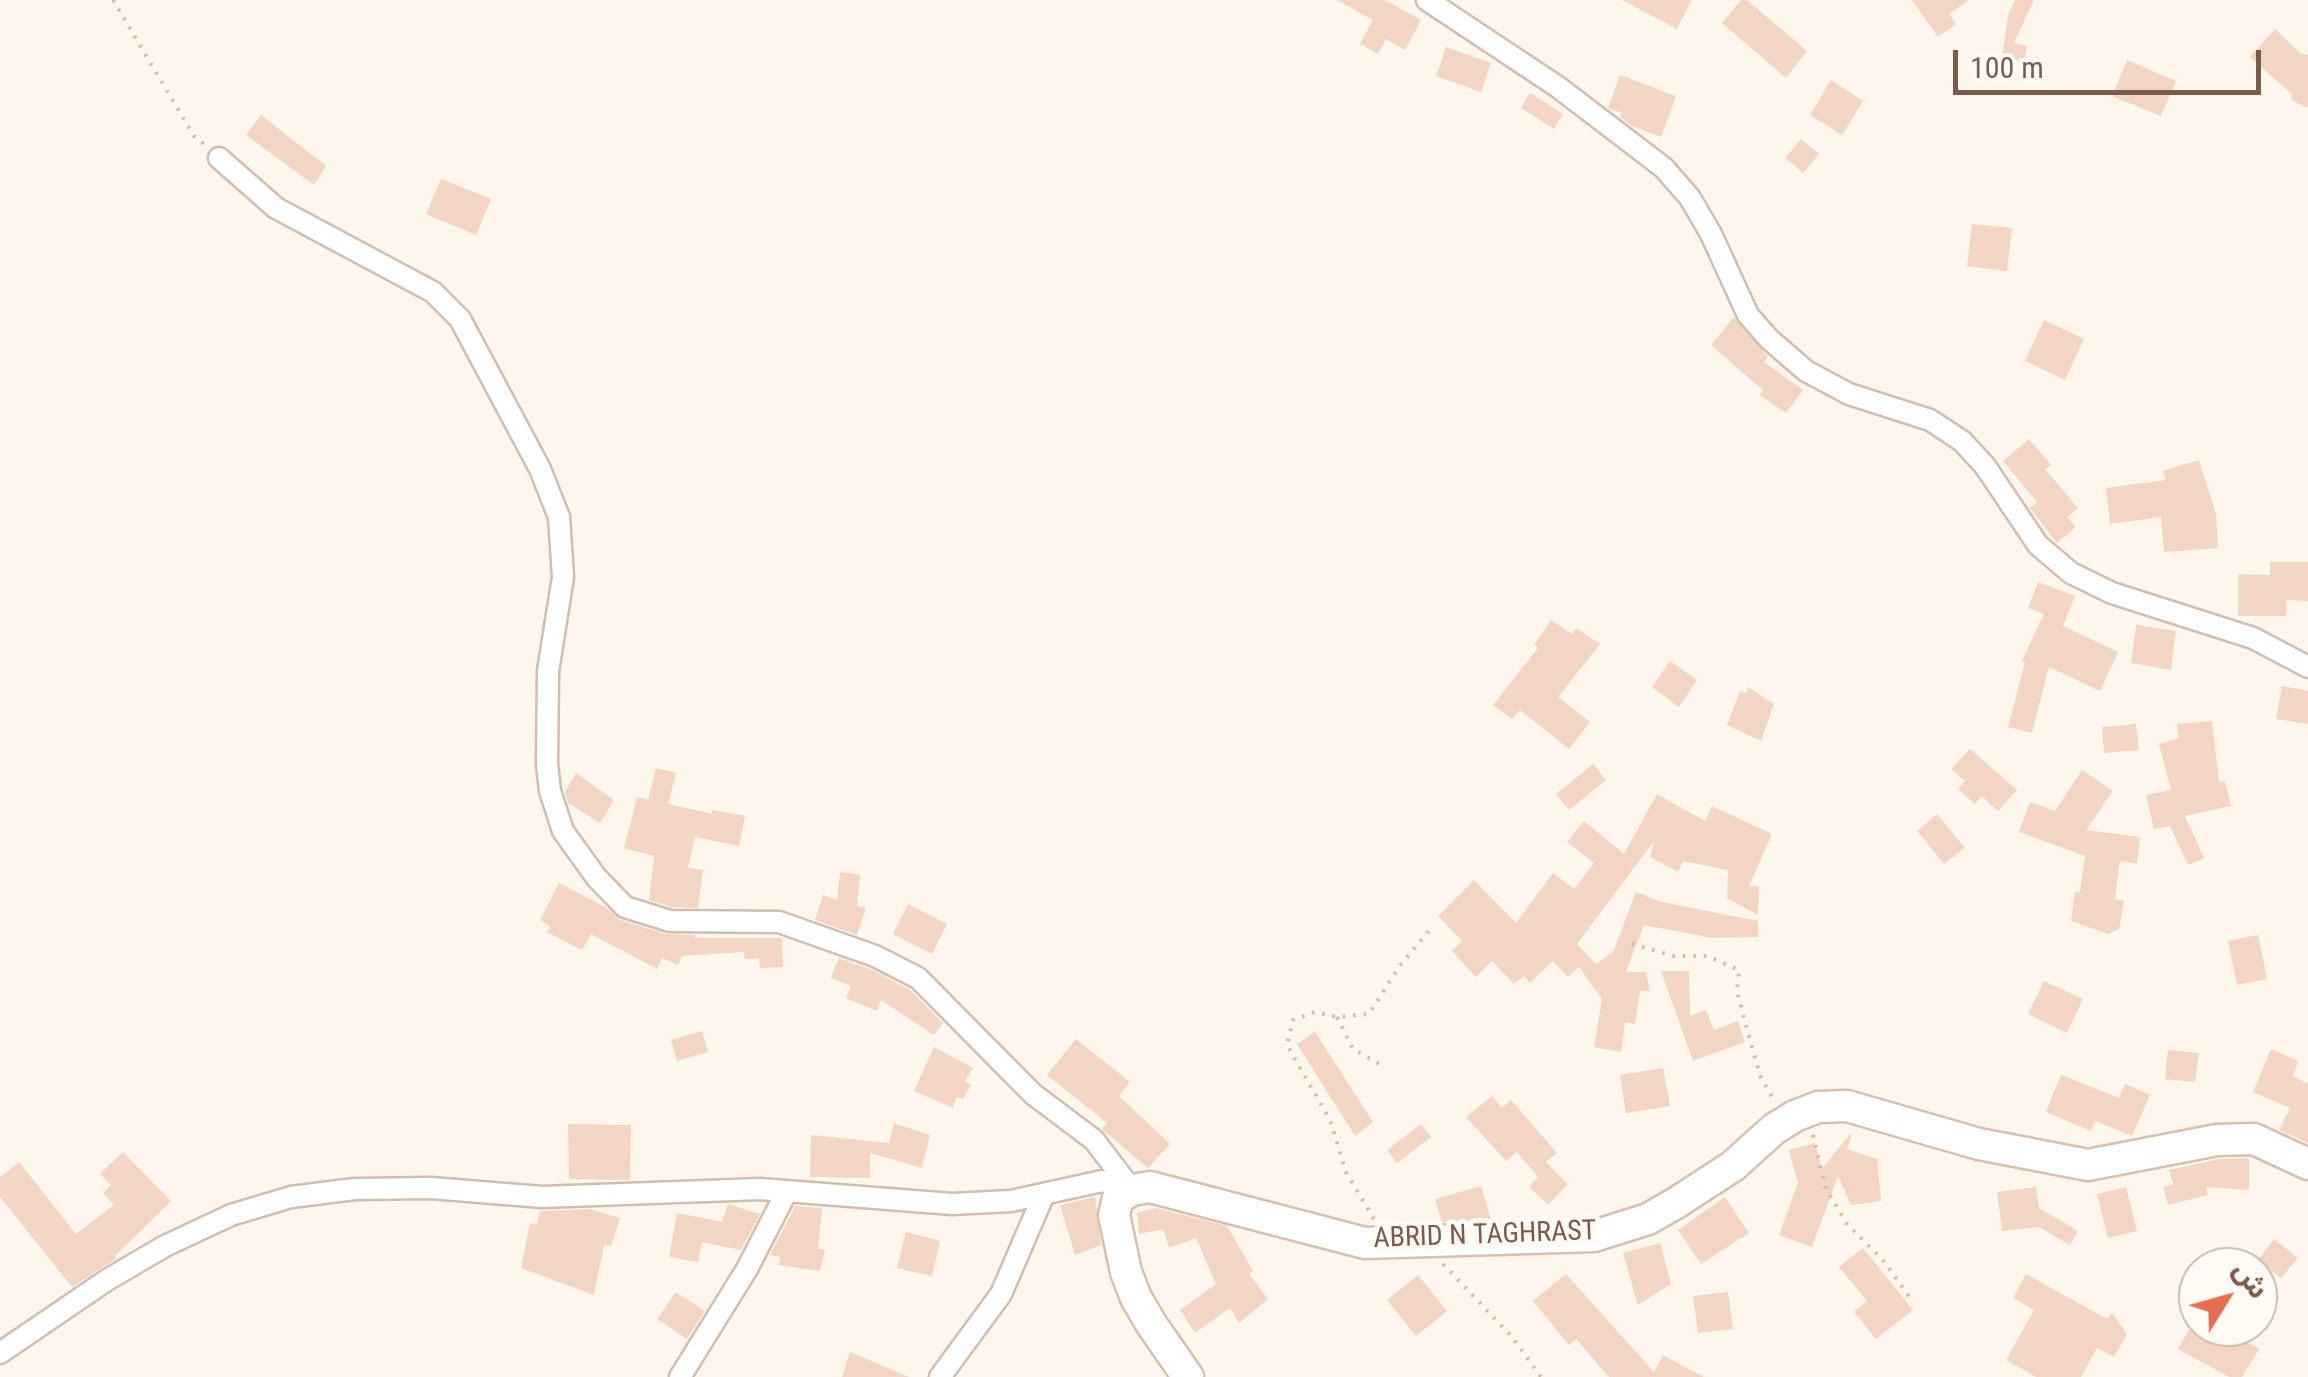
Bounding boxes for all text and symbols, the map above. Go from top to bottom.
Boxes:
scale bar [1958,30,2266,92]
text: 100 m [1970,50,2044,85]
street label: ABRID N TAGHRAST [1373,1215,1597,1257]
north arrow [2178,1247,2278,1347]
text: ش [2226,1255,2275,1305]

